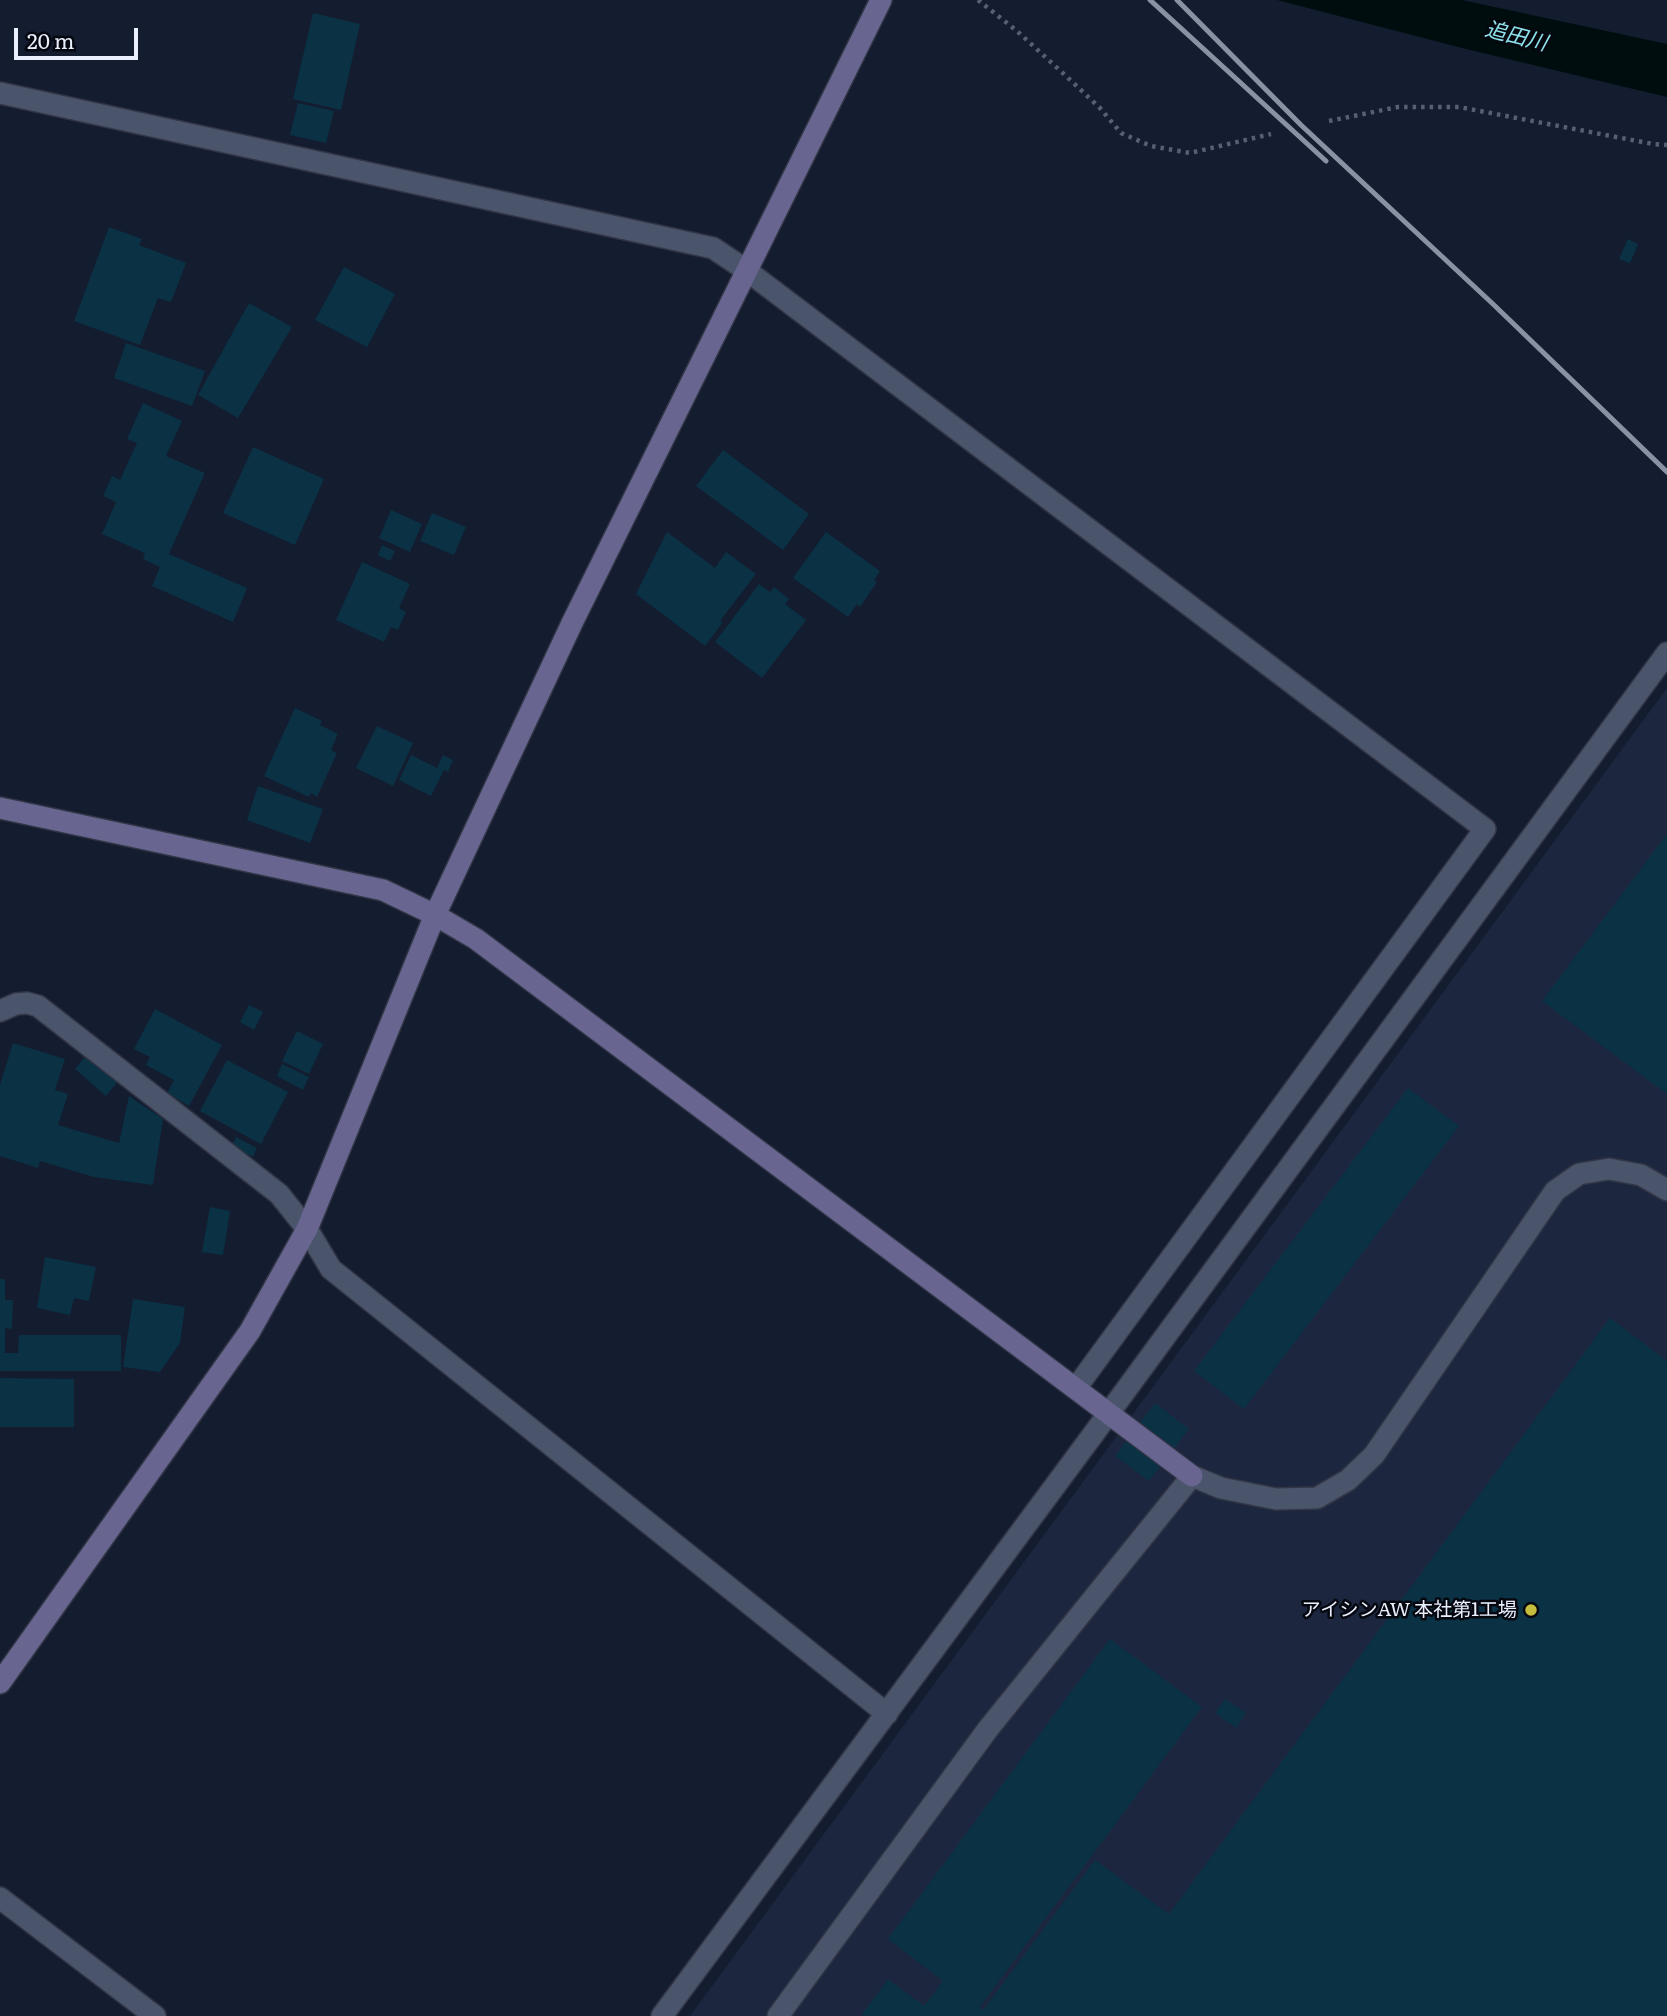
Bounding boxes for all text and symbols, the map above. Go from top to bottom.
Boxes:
scale bar [18,14,142,58]
water label: 追田川 [1482,17,1550,57]
text: 20 m [27,24,74,55]
place label: アイシンAW 本社第1工場 [1301,1599,1517,1621]
marker: アイシンAW 本社第1工場 [1523,1602,1539,1618]

